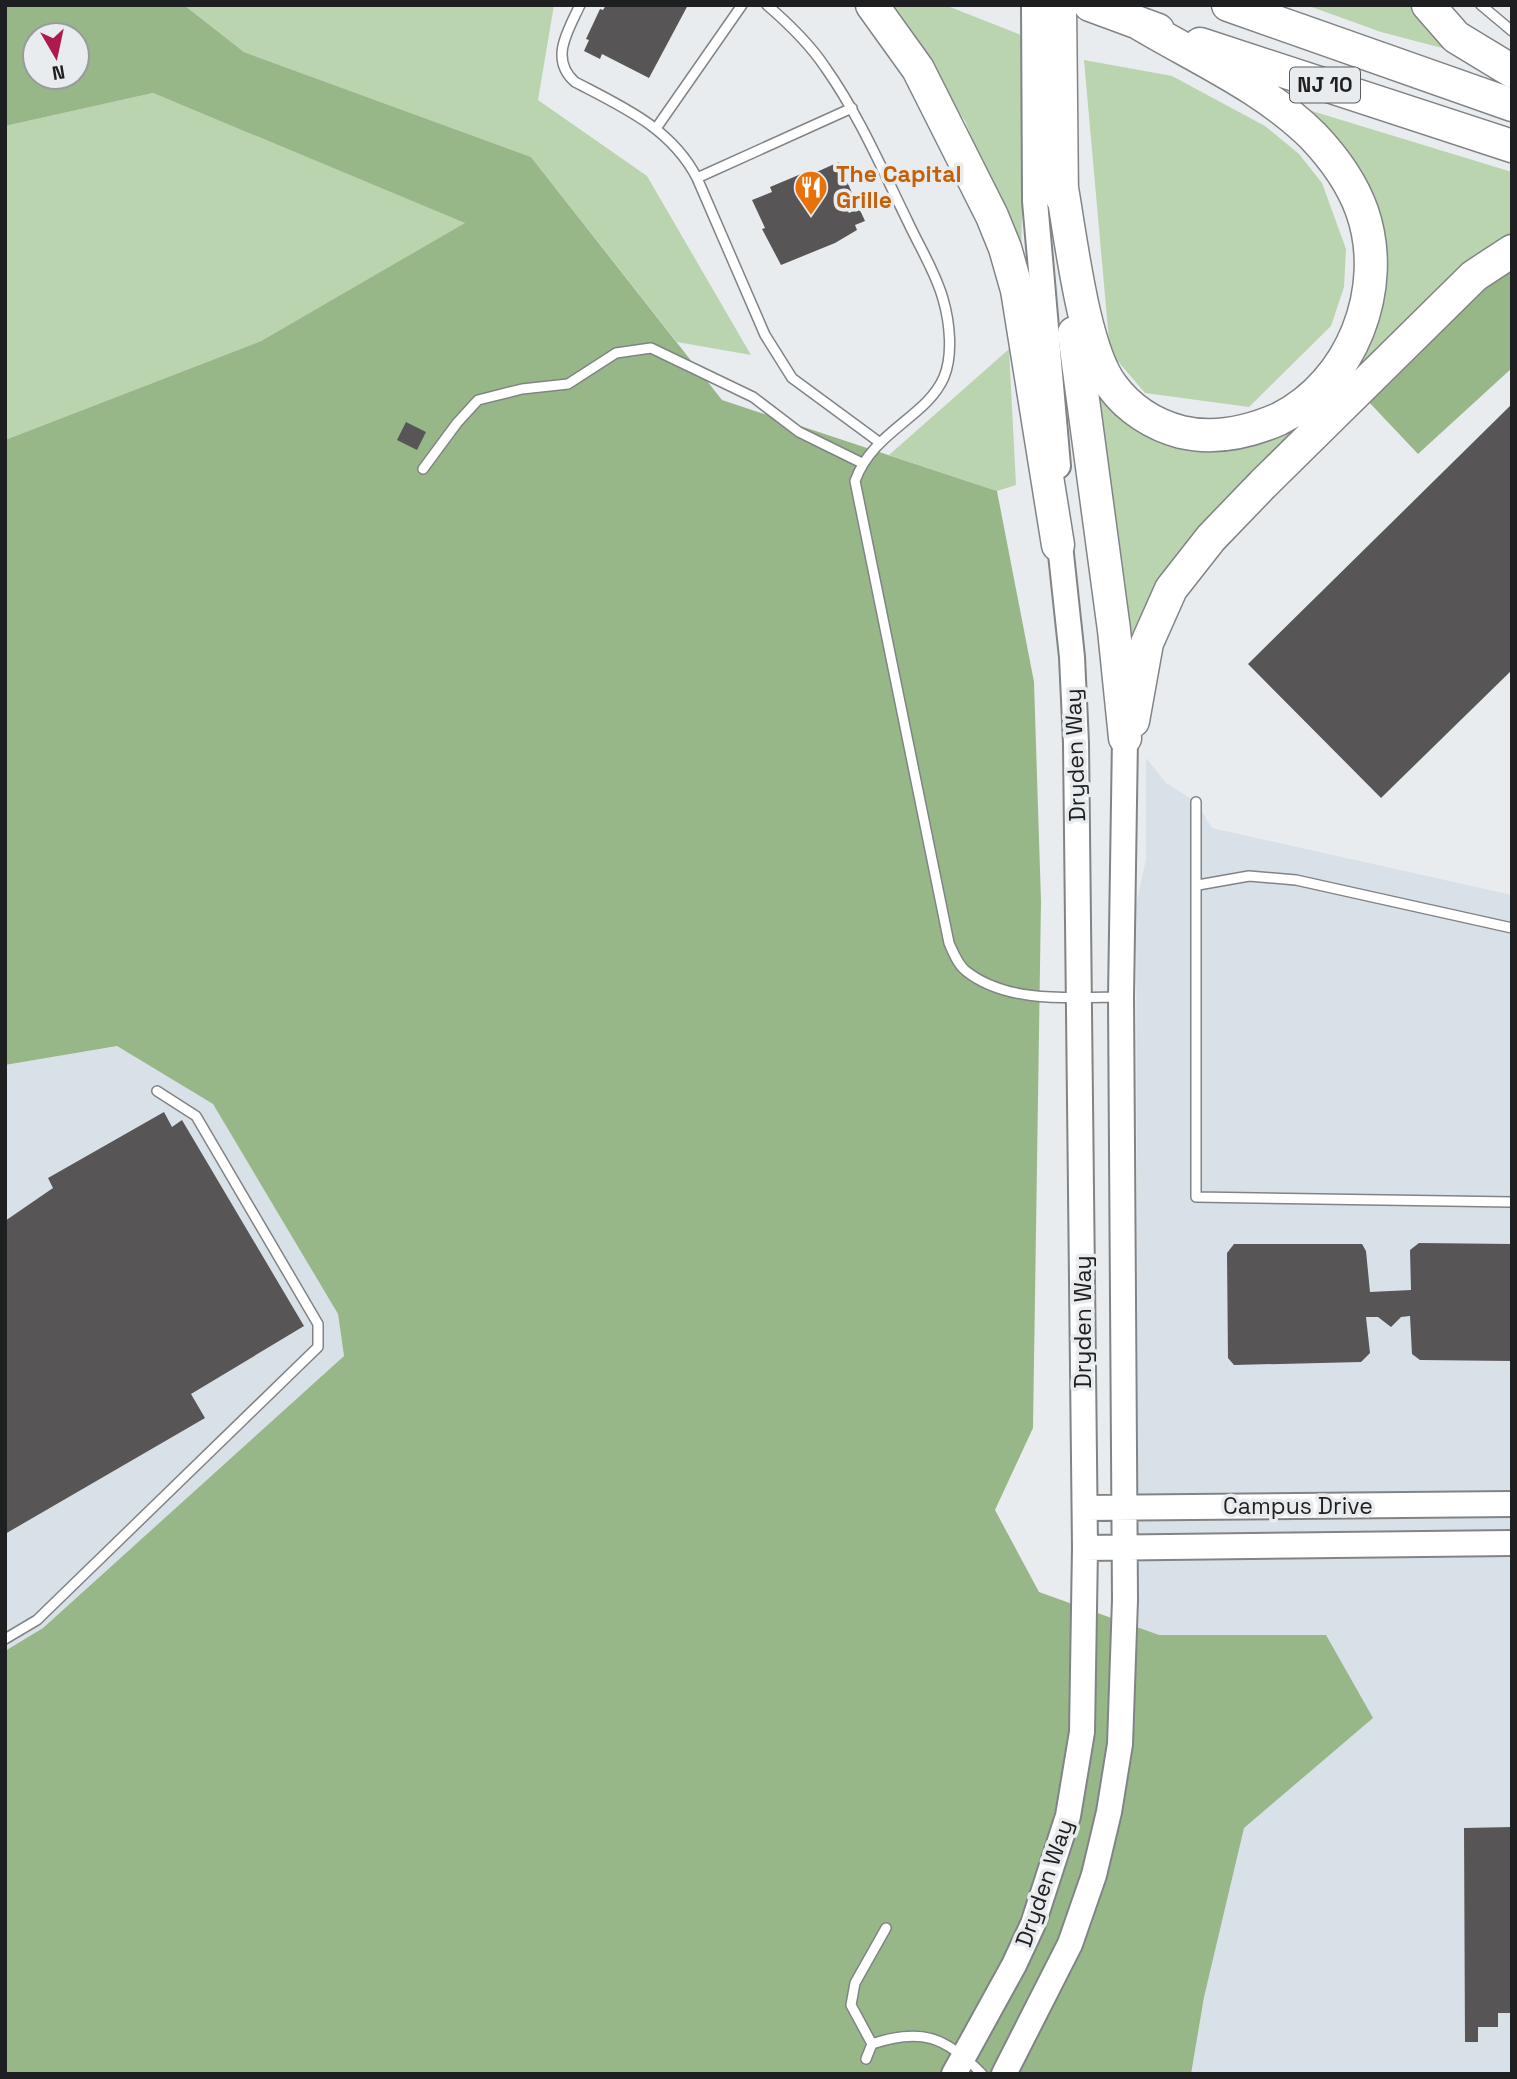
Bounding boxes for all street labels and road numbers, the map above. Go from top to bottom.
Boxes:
road number: NJ 10 [1290,68,1360,102]
street label: Dryden Way [1058,688,1092,822]
street label: Dryden Way [1068,1255,1098,1389]
street label: Campus Drive [1223,1491,1373,1521]
street label: Dryden Way [1008,1815,1080,1951]

